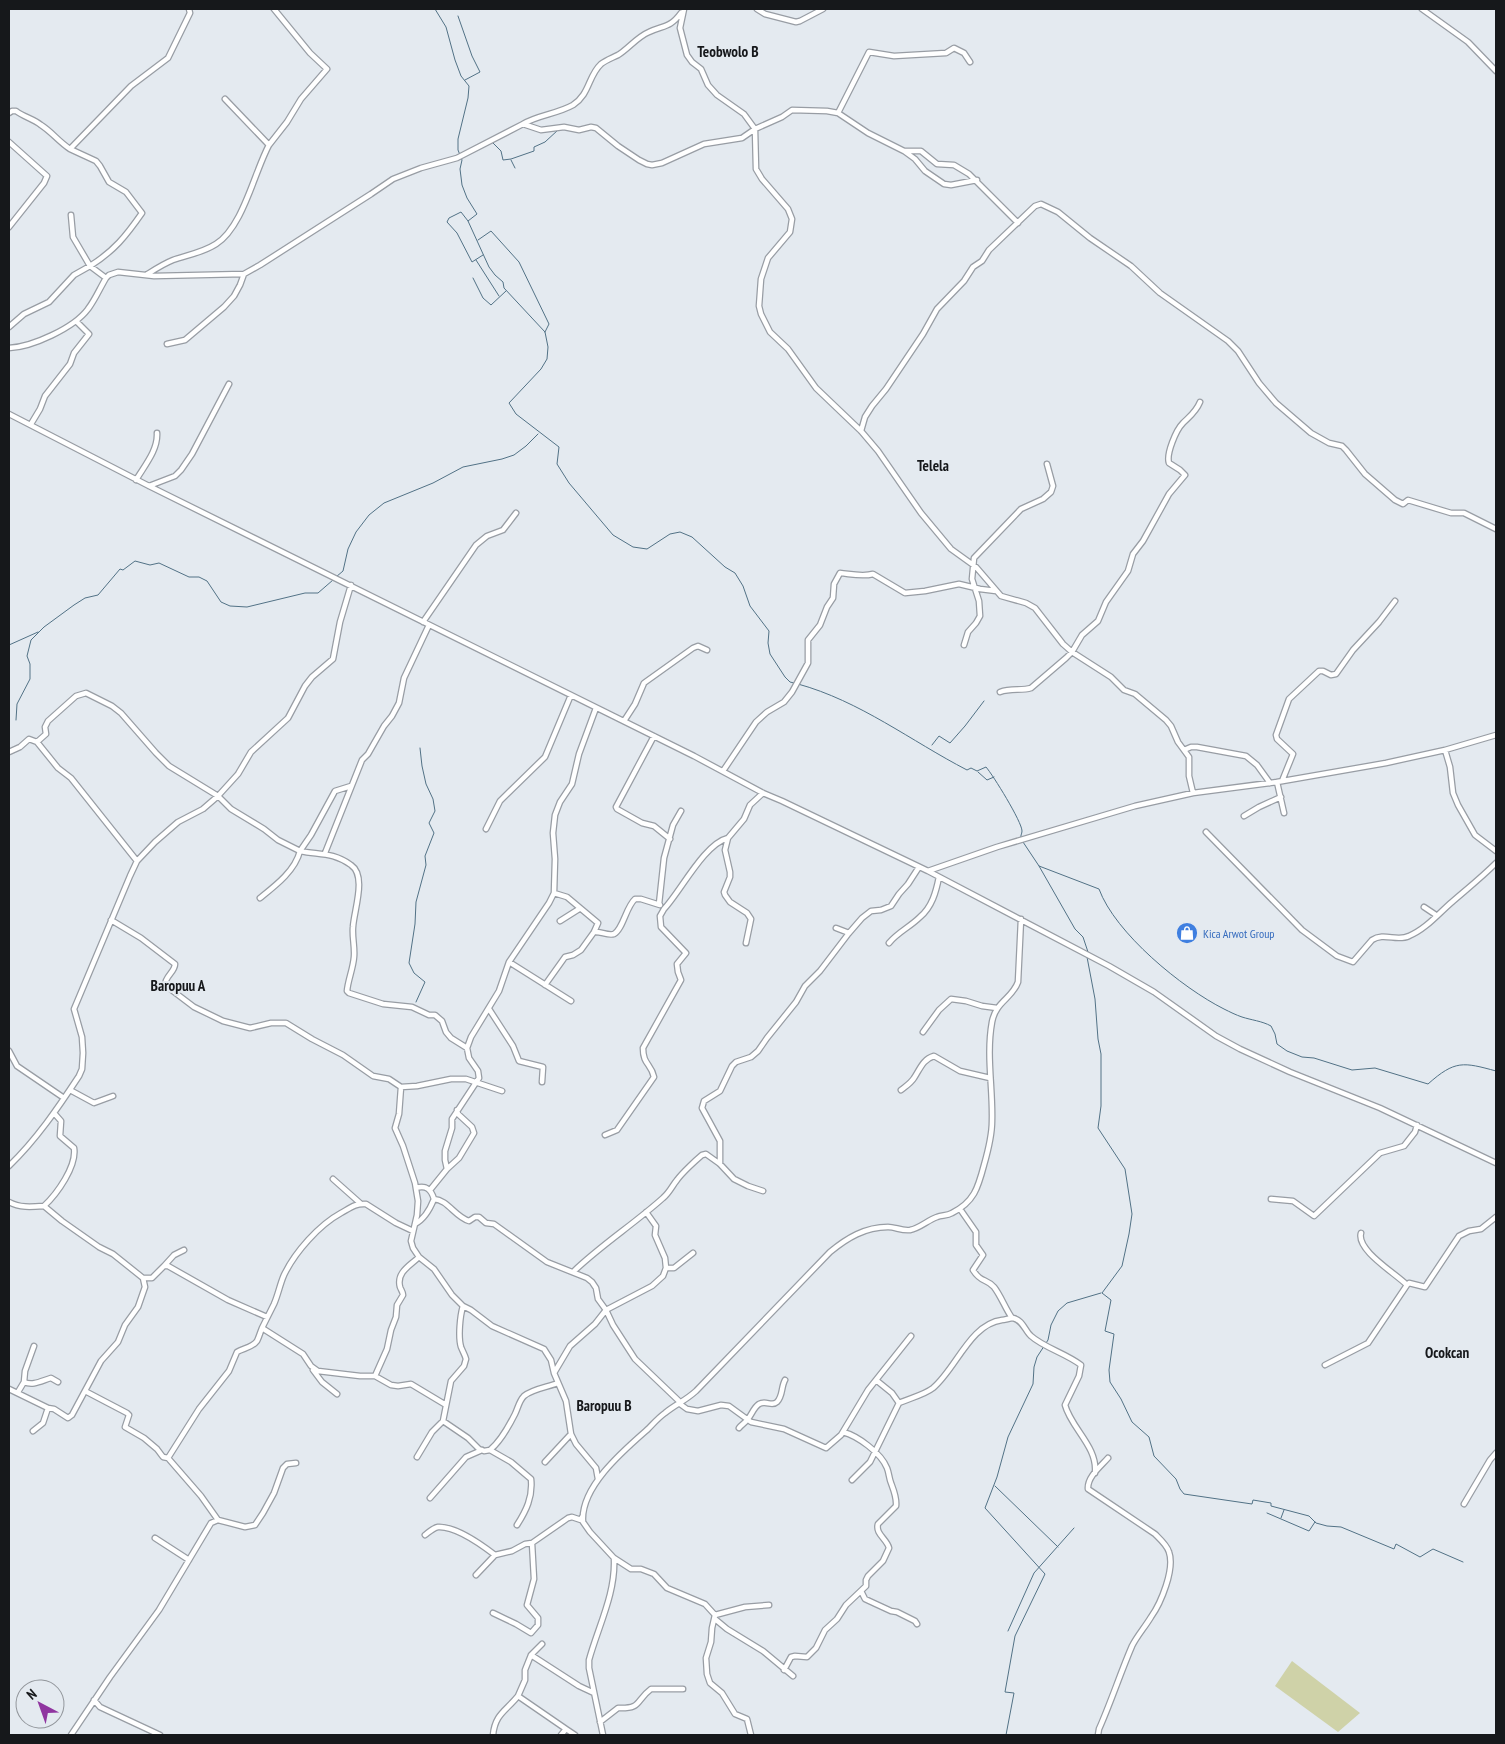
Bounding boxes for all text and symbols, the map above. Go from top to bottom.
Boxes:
district label: Teobwolo B [697,42,759,61]
district label: Telela [917,456,949,475]
shop icon: Kica Arwot Group [1175,921,1199,945]
place label: Kica Arwot Group [1203,926,1275,941]
district label: Baropuu A [151,976,206,995]
district label: Ocokcan [1425,1343,1469,1362]
district label: Baropuu B [576,1396,632,1415]
north arrow [15,1679,65,1729]
text: N [23,1685,40,1703]

